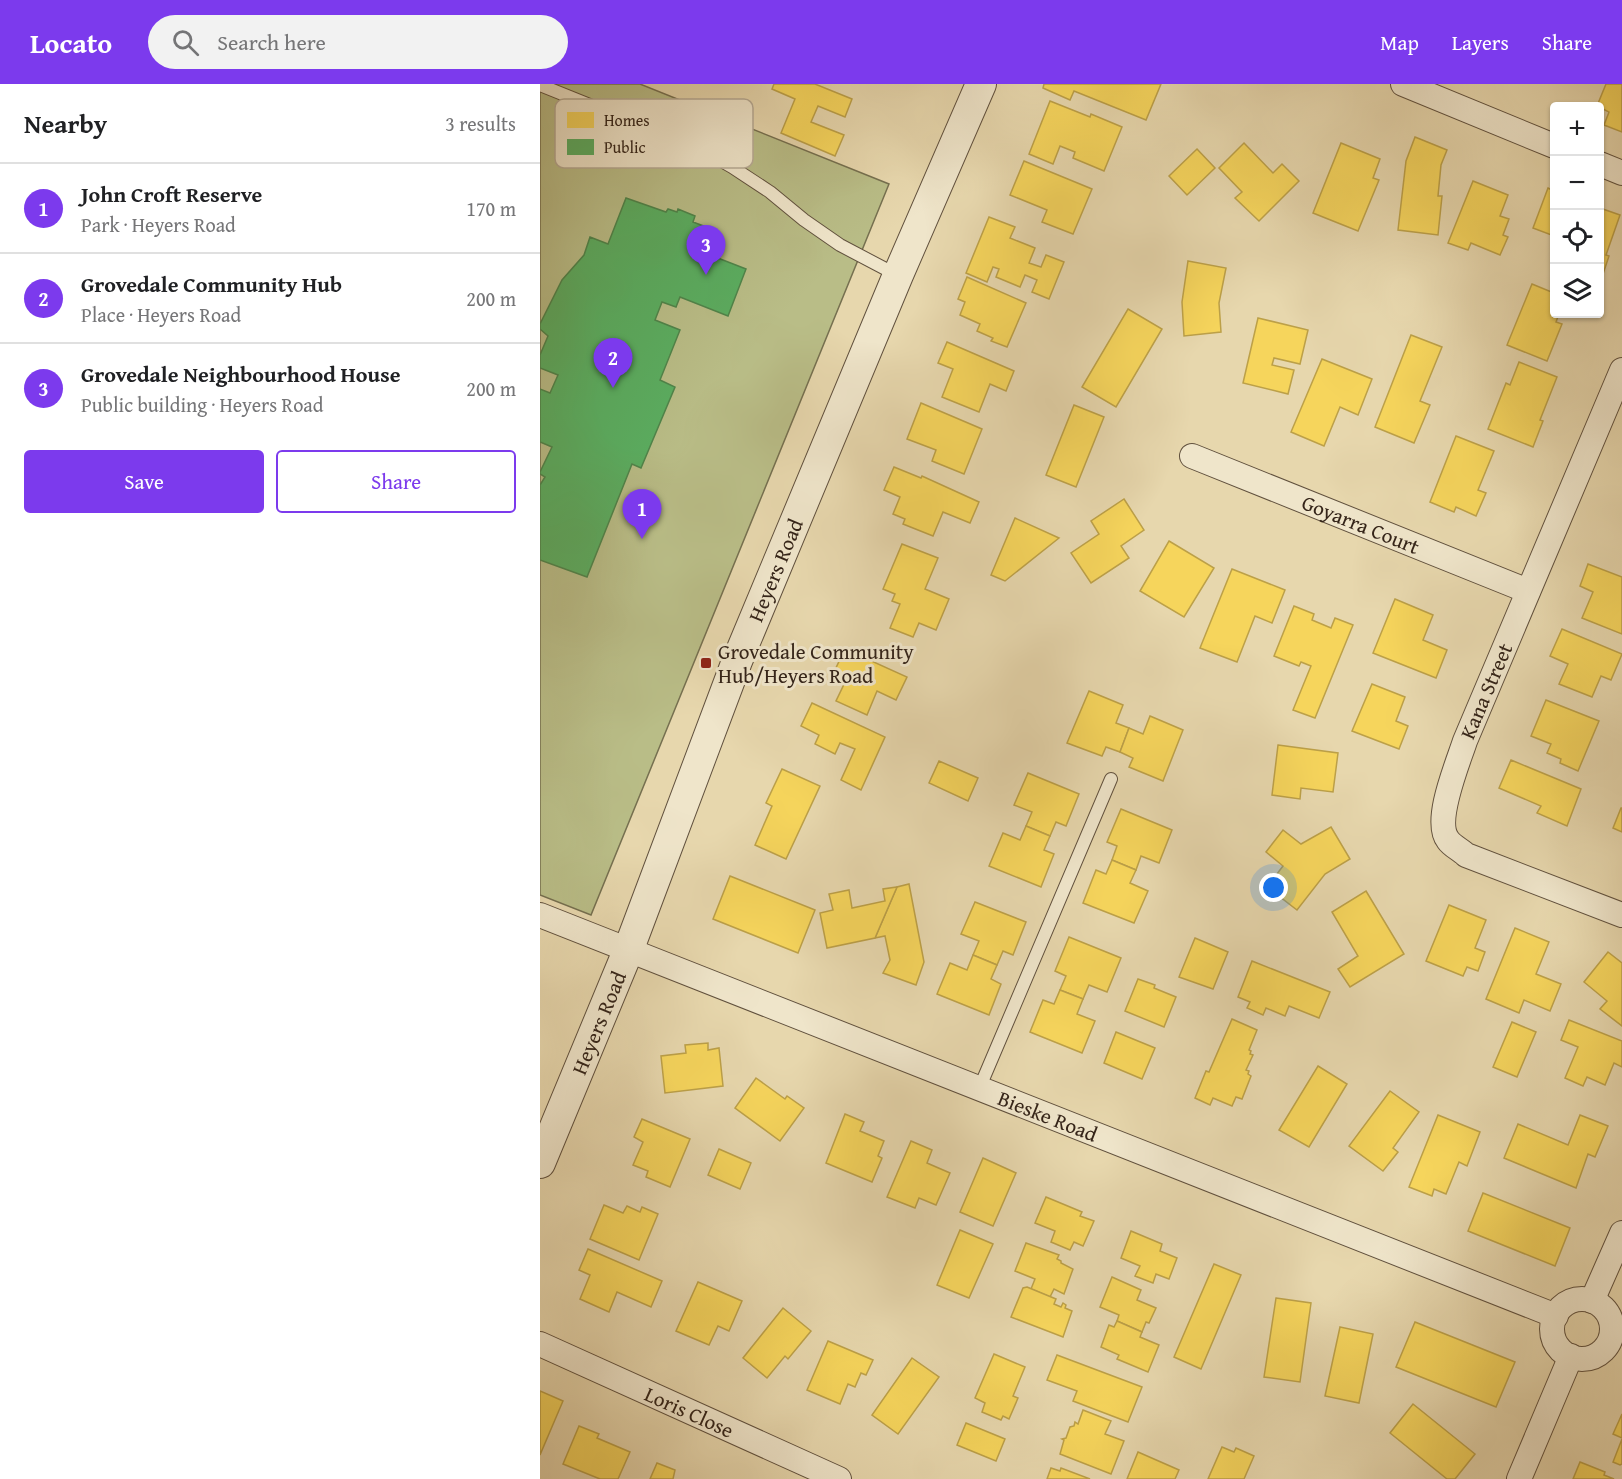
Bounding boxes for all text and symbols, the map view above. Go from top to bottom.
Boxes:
search box [148,15,568,69]
text: Locato [30,22,112,63]
icon: search [169,26,202,59]
text: Search here [217,26,326,58]
text: Map [1380,27,1419,58]
text: Layers [1452,27,1509,58]
text: Share [1542,27,1592,58]
legend [555,99,753,168]
map controls [1550,102,1604,318]
button: + [1550,102,1604,156]
text: Nearby [24,104,107,143]
text: Homes [604,108,650,132]
text: 3 results [445,109,516,138]
text: Public [604,135,646,159]
button: − [1550,156,1604,210]
text: John Croft Reserve [81,178,262,210]
text: 1 [38,194,49,223]
text: 170 m [466,194,516,223]
text: Park · Heyers Road [81,210,236,239]
button: locate [1550,210,1604,264]
pin: 3 [686,226,726,275]
button: layers [1550,264,1604,318]
text: Grovedale Community Hub [81,268,342,300]
text: 2 [38,284,49,313]
text: 200 m [466,284,516,313]
text: Place · Heyers Road [81,300,241,329]
pin: 2 [594,338,632,388]
text: Grovedale Neighbourhood House [81,358,400,390]
text: 3 [38,374,49,403]
text: 200 m [466,374,516,403]
text: Public building · Heyers Road [81,390,323,419]
button: Save [24,450,264,513]
button: Share [276,450,516,513]
street label: Goyarra Court [1297,486,1425,562]
pin: 1 [622,490,662,539]
street label: Heyers Road [740,513,811,626]
place label: Grovedale Community Hub/Heyers Road [718,636,914,691]
street label: Kana Street [1452,638,1520,744]
marker: Grovedale Community Hub/Heyers Road [699,656,713,670]
your location [1259,873,1288,902]
street label: Heyers Road [563,965,634,1079]
street label: Bieske Road [993,1082,1103,1149]
street label: Loris Close [640,1378,739,1445]

